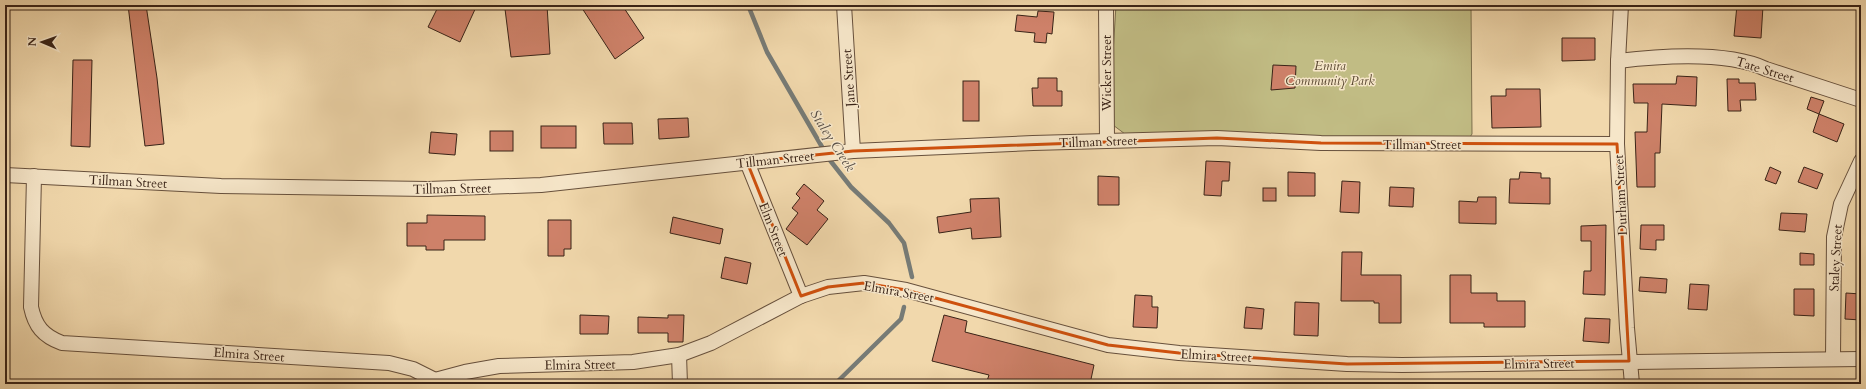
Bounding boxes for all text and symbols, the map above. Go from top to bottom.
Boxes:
north arrow [22,22,62,62]
street label: Wicker Street [1098,35,1116,112]
text: N [25,36,40,47]
street label: Jane Street [838,48,860,110]
street label: Tate Street [1733,53,1796,87]
park label: Emira Community Park [1285,57,1375,90]
water label: Staley Creek [805,106,860,175]
street label: Tillman Street [1058,132,1138,152]
street label: Tillman Street [1383,136,1461,154]
street label: Tillman Street [735,147,815,173]
street label: Durham Street [1610,154,1632,236]
street label: Tillman Street [88,171,168,193]
street label: Tillman Street [413,179,491,199]
street label: Elm Street [754,200,792,259]
street label: Staley Street [1825,224,1847,292]
street label: Elmira Street [862,277,935,307]
street label: Elmira Street [213,344,285,366]
street label: Elmira Street [1180,345,1252,367]
street label: Elmira Street [1503,354,1575,374]
street label: Elmira Street [544,355,616,375]

